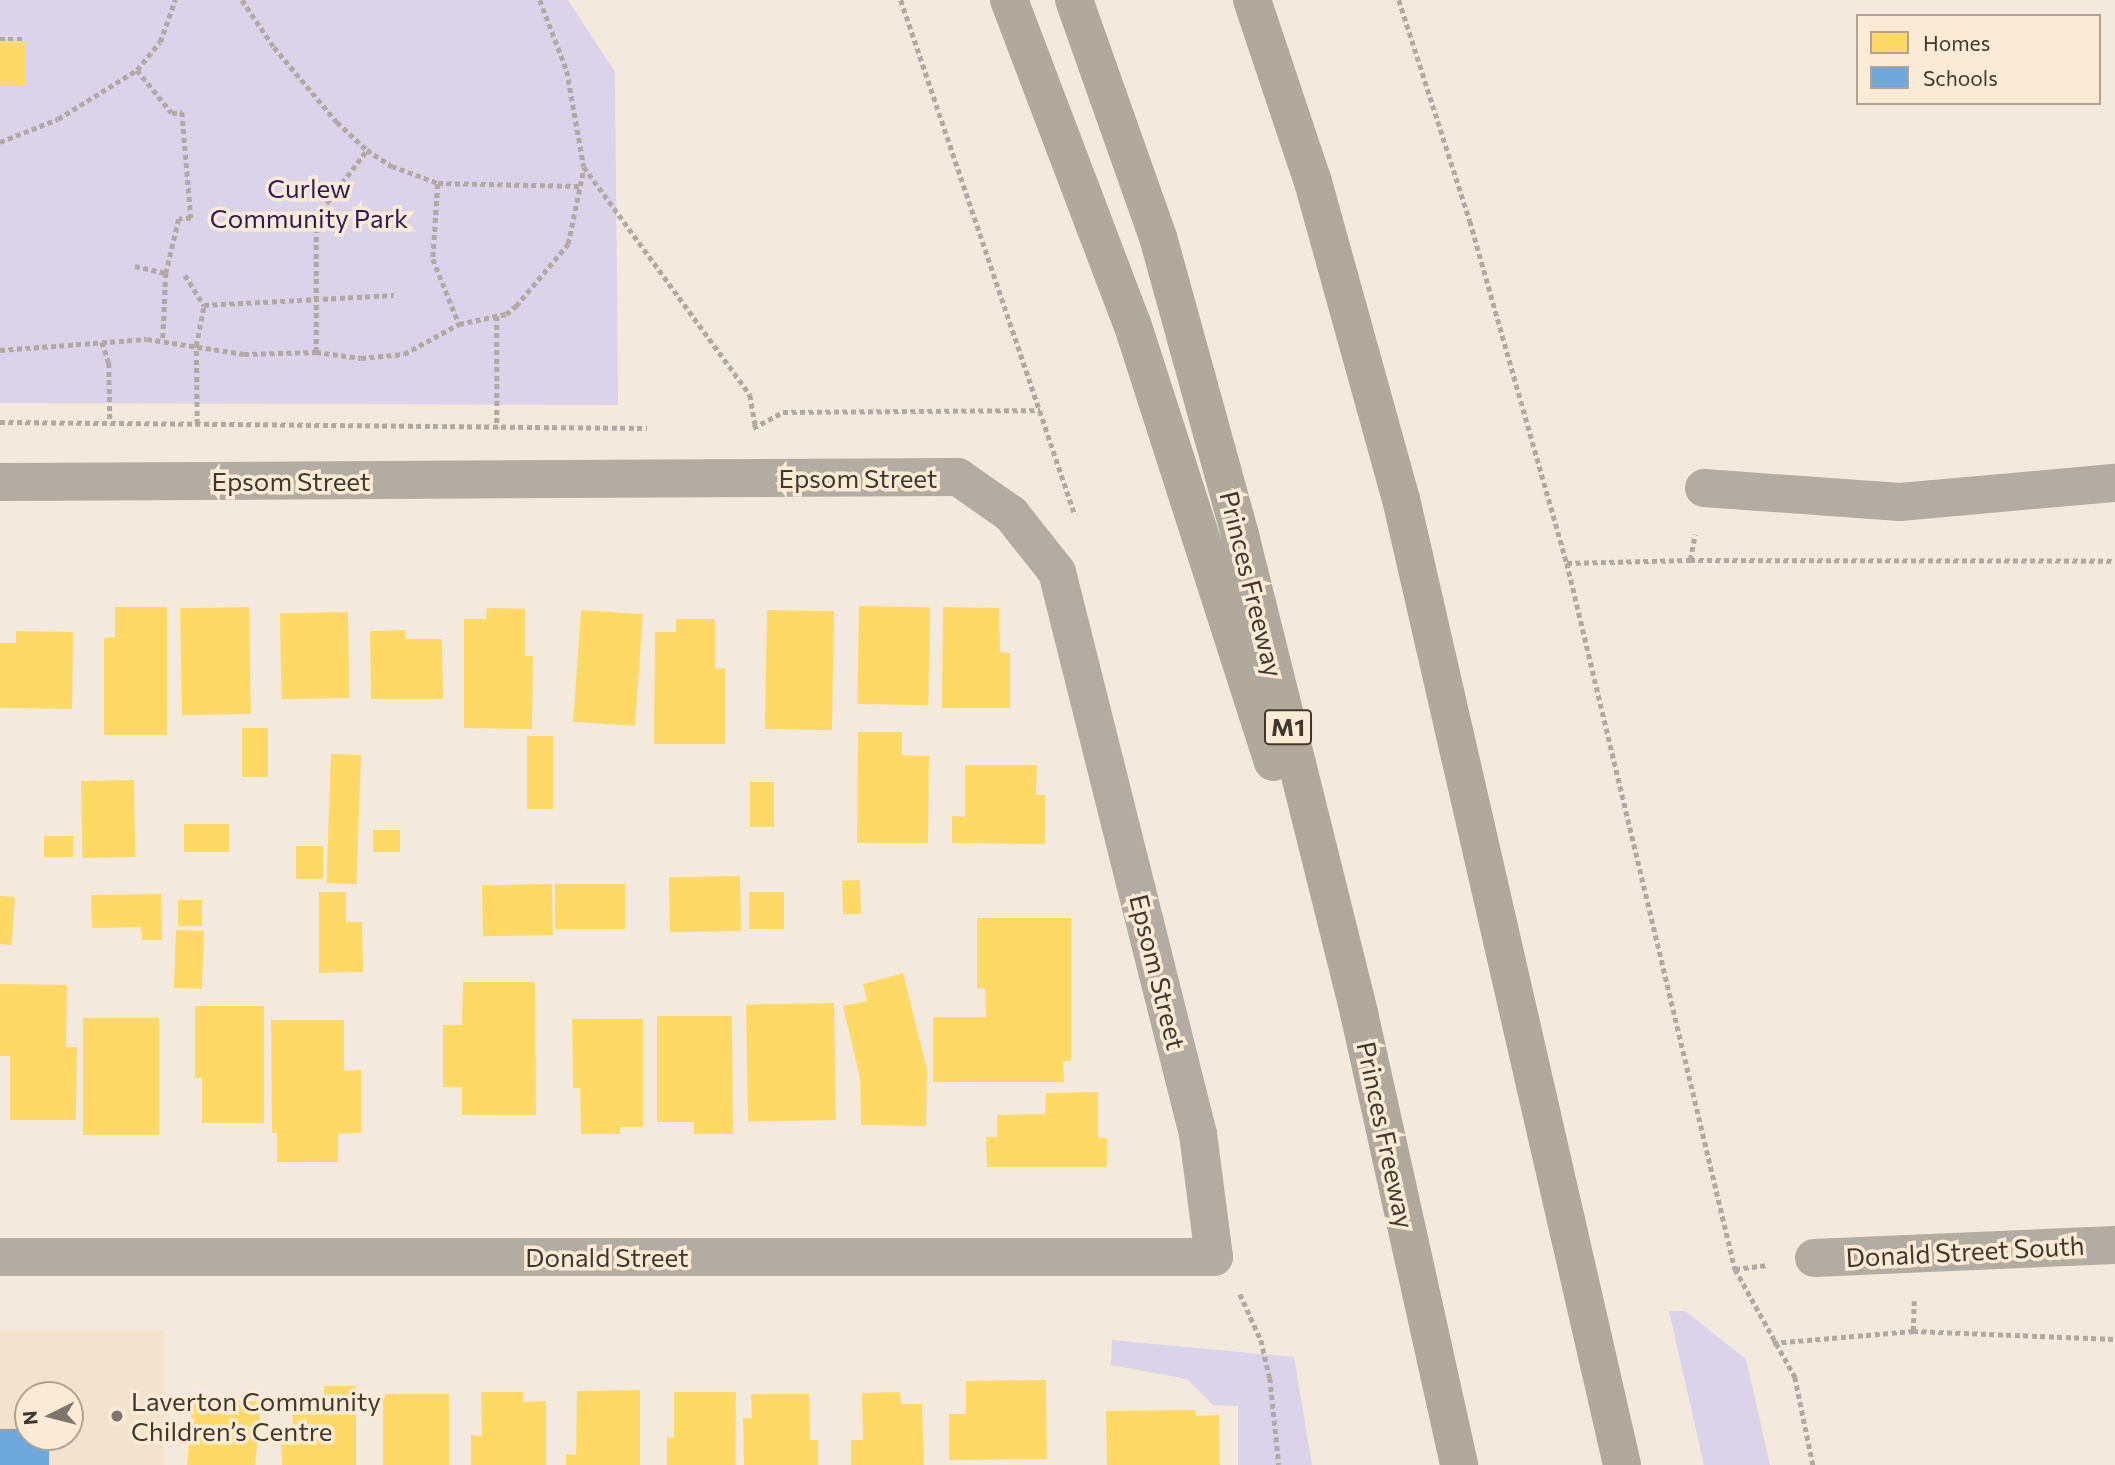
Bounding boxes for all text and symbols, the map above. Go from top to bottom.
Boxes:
legend [1856,14,2101,105]
text: Homes [1923,30,1990,55]
text: Schools [1923,65,1998,90]
park label: Curlew Community Park [210,172,408,234]
street label: Epsom Street [778,462,938,494]
street label: Epsom Street [211,465,371,497]
street label: Princes Freeway [1214,488,1290,680]
road number: M1 [1264,706,1312,748]
street label: Epsom Street [1124,891,1192,1053]
street label: Princes Freeway [1351,1039,1421,1231]
street label: Donald Street South [1845,1229,2085,1273]
street label: Donald Street [525,1241,689,1273]
north arrow [14,1381,84,1451]
place label: Laverton Community Children’s Centre [131,1385,381,1446]
marker: Laverton Community Children’s Centre [109,1408,125,1424]
text: N [17,1410,42,1426]

